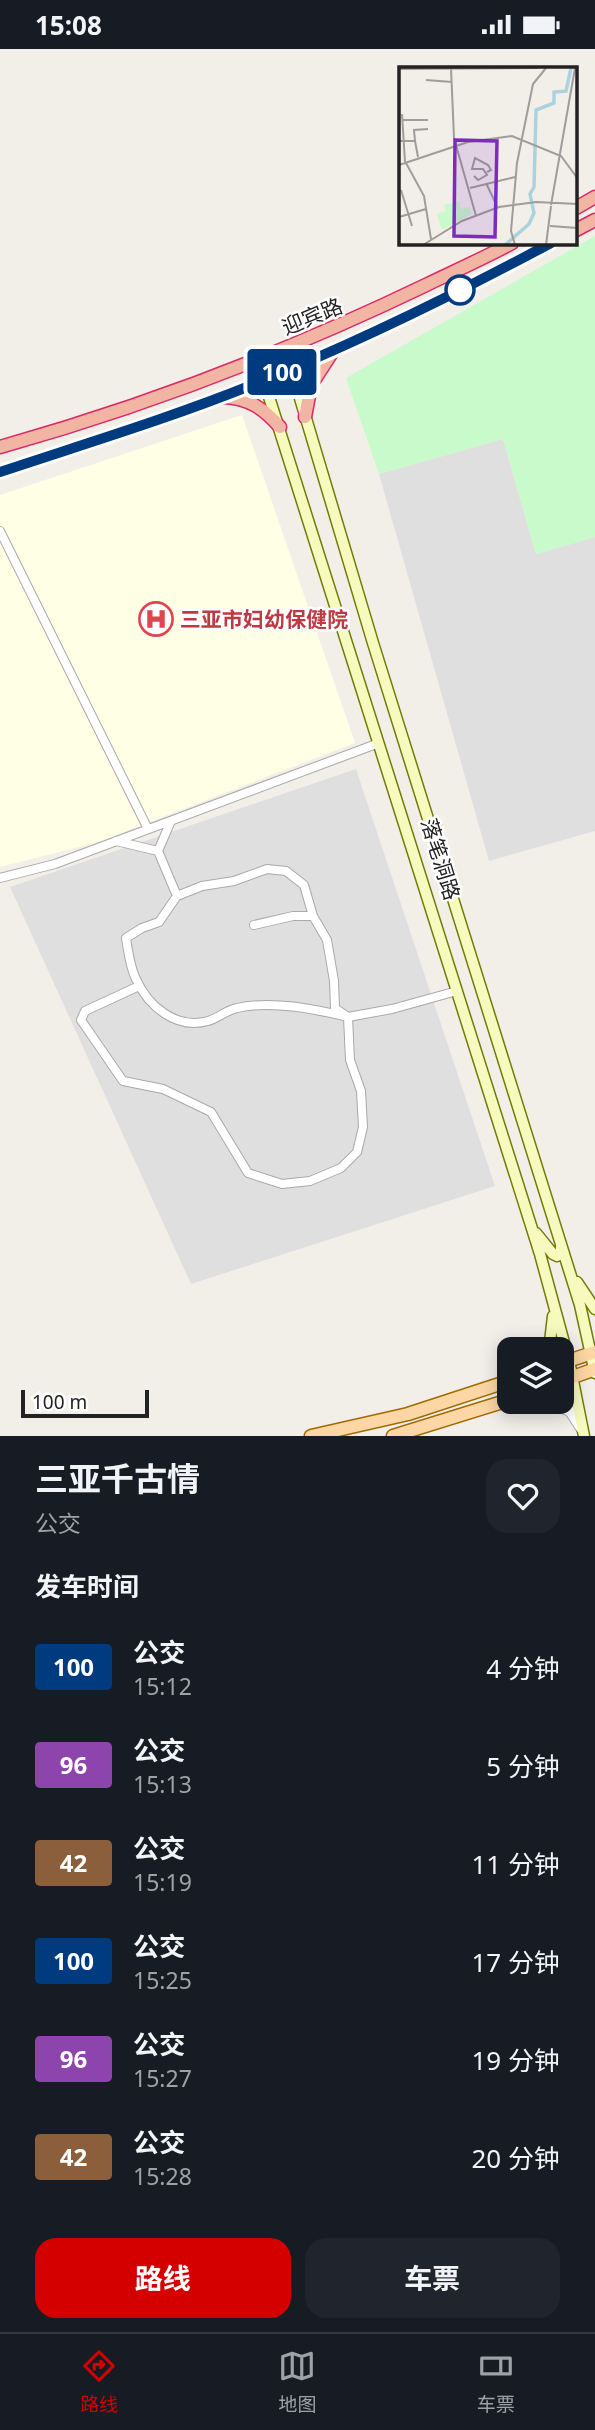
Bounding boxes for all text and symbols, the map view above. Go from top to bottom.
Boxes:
text: 15:08 [35,7,102,43]
inset map [399,67,578,245]
unlabelled marker [445,275,475,305]
street label: 迎宾路 [278,291,346,341]
line badge: 100 [242,349,322,395]
text: 100 [261,355,303,388]
hospital icon: 三亚市妇幼保健院 [137,600,175,638]
place label: 三亚市妇幼保健院 [180,605,348,633]
street label: 落笔洞路 [415,815,467,903]
map controls [497,1337,574,1414]
button: layers [497,1337,574,1414]
scale bar [21,1387,149,1419]
text: 100 m [32,1389,87,1415]
text: 三亚千古情 [35,1456,200,1501]
button: heart [486,1459,560,1533]
text: 公交 [35,1507,81,1539]
text: 发车时间 [35,1568,139,1604]
text: 公交 [133,1634,185,1670]
text: 100 [53,1650,94,1683]
text: 4 分钟 [486,1650,560,1686]
text: 15:12 [133,1670,192,1702]
text: 公交 [133,1732,185,1768]
text: 96 [60,1748,87,1781]
text: 5 分钟 [486,1748,560,1784]
text: 15:13 [133,1768,192,1800]
text: 公交 [133,1830,185,1866]
text: 42 [60,1846,87,1879]
text: 11 分钟 [471,1846,560,1882]
text: 15:19 [133,1866,192,1898]
text: 公交 [133,1928,185,1964]
text: 100 [53,1944,94,1977]
text: 17 分钟 [471,1944,560,1980]
text: 15:25 [133,1964,192,1996]
text: 公交 [133,2026,185,2062]
text: 96 [60,2042,87,2075]
text: 19 分钟 [471,2042,560,2078]
text: 15:27 [133,2062,192,2094]
text: 公交 [133,2124,185,2160]
text: 42 [60,2140,87,2173]
text: 20 分钟 [471,2140,560,2176]
text: 15:28 [133,2160,192,2192]
button: 路线 [35,2238,291,2318]
button: 车票 [305,2238,560,2318]
tab: 路线 [80,2347,118,2417]
tab: 地图 [278,2347,317,2417]
tab: 车票 [477,2347,515,2417]

